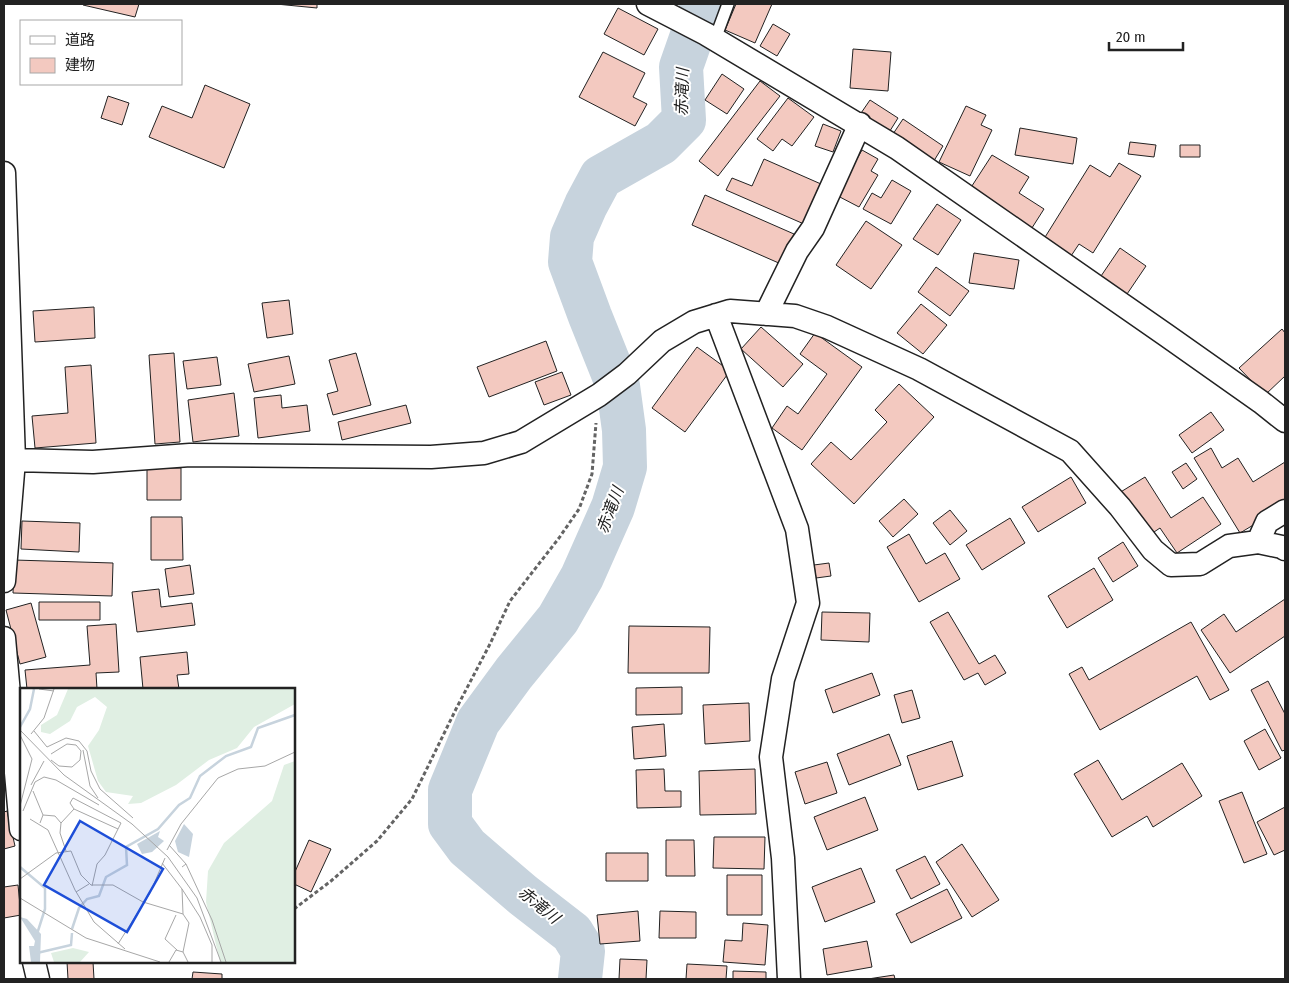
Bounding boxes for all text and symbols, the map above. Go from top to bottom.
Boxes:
legend [20,20,182,85]
scale bar [1109,20,1183,52]
text: 20 m [1116,28,1146,46]
text: 道路 [65,31,95,49]
text: 建物 [65,56,95,74]
water label: 赤滝川 [672,66,692,116]
water label: 赤滝川 [593,482,628,536]
inset map [20,688,295,963]
water label: 赤滝川 [514,883,565,929]

